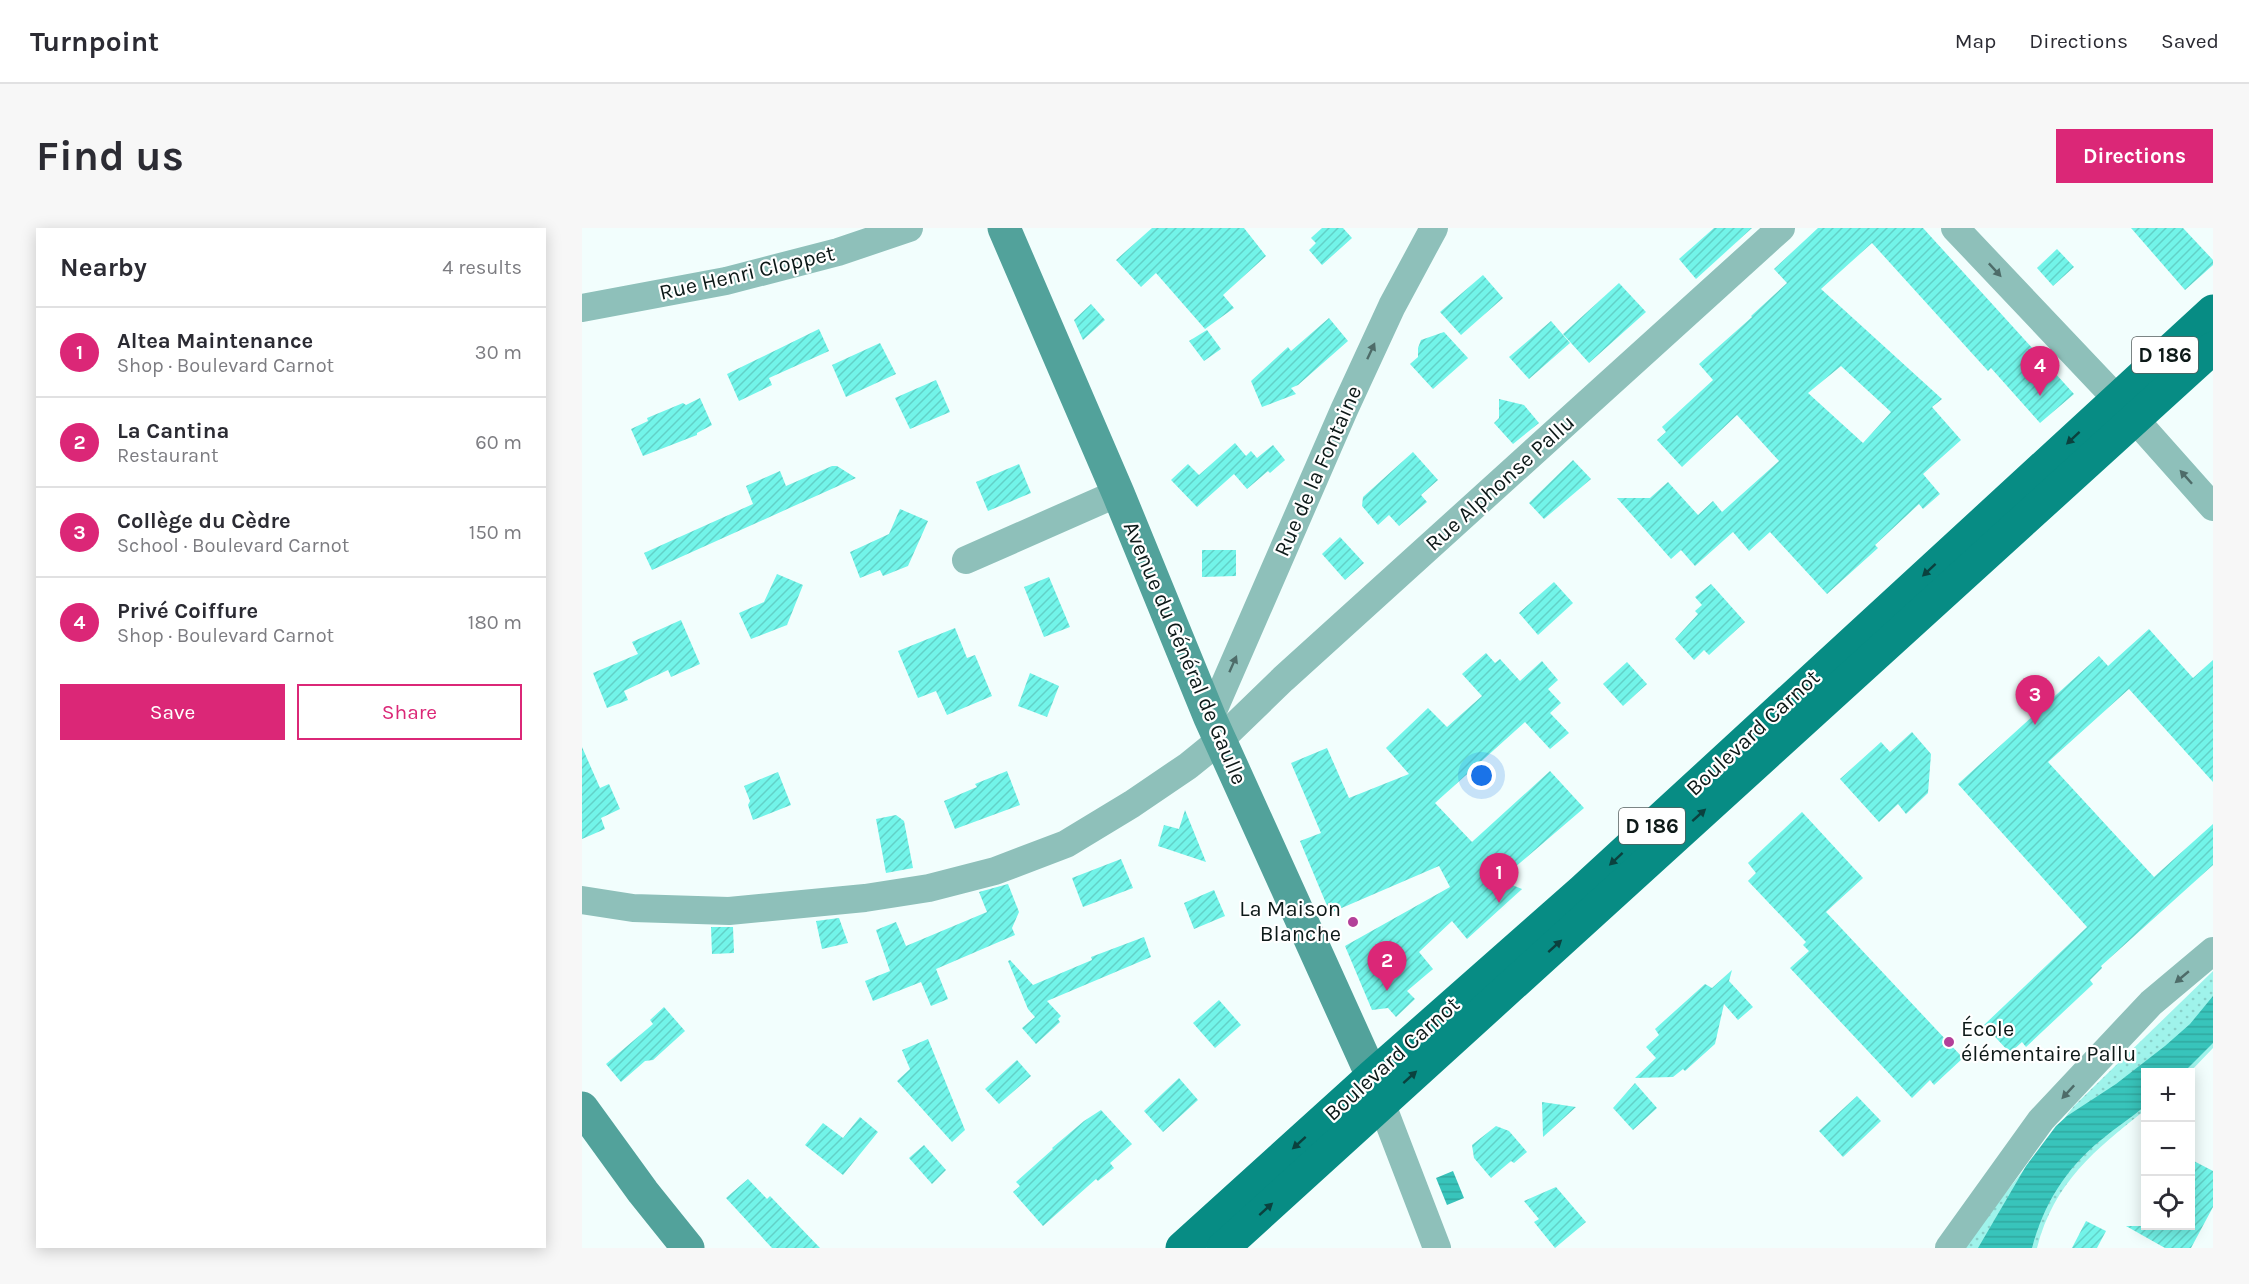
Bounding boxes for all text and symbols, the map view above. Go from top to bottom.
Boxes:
text: Turnpoint [30,25,159,58]
text: Map [1955,29,1996,53]
text: Directions [2029,29,2128,53]
text: Saved [2161,29,2219,53]
button: Directions [2056,129,2213,183]
text: Find us [36,131,184,181]
street label: Rue Henri Cloppet [657,240,837,306]
text: Nearby [60,252,147,283]
text: 4 results [442,256,522,279]
one-way arrow [1988,263,2002,278]
text: Altea Maintenance [117,328,313,354]
road number: D 186 [2132,337,2198,373]
text: 1 [76,341,83,364]
text: 30 m [475,341,522,364]
one-way arrow [1367,343,1376,360]
pin: 4 [2020,346,2060,396]
text: Shop · Boulevard Carnot [117,354,334,377]
street label: Rue de la Fontaine [1269,382,1367,560]
street label: Rue Alphonse Pallu [1420,409,1580,557]
text: La Cantina [117,418,229,444]
one-way arrow [2066,430,2080,444]
text: 2 [73,431,86,454]
text: 60 m [475,431,522,454]
text: Restaurant [117,444,219,467]
one-way arrow [2179,470,2193,485]
text: Collège du Cèdre [117,508,291,534]
street label: Avenue du Général de Gaulle [1118,517,1252,789]
text: 3 [73,521,86,544]
text: 150 m [469,521,522,544]
text: School · Boulevard Carnot [117,534,349,557]
one-way arrow [1922,563,1937,577]
text: Privé Coiffure [117,598,258,624]
text: 4 [74,611,85,634]
text: 180 m [468,611,522,634]
text: Shop · Boulevard Carnot [117,624,334,647]
one-way arrow [1229,656,1238,673]
street label: Boulevard Carnot [1681,665,1825,801]
pin: 3 [2016,676,2054,725]
button: Save [60,684,285,740]
button: Share [297,684,522,740]
your location [1467,761,1496,790]
road number: D 186 [1619,808,1685,844]
one-way arrow [1691,808,1706,822]
one-way arrow [1610,851,1624,865]
pin: 1 [1480,854,1518,903]
place label: La Maison Blanche [1239,896,1341,947]
marker: La Maison Blanche [1346,915,1360,929]
one-way arrow [1547,939,1562,953]
pin: 2 [1368,942,1406,991]
one-way arrow [2175,970,2190,983]
street label: Boulevard Carnot [1319,991,1465,1127]
place label: École élémentaire Pallu [1961,1015,2136,1067]
marker: École élémentaire Pallu [1942,1035,1956,1049]
map controls [2141,1068,2195,1230]
button: + [2141,1068,2195,1122]
one-way arrow [1403,1071,1417,1085]
one-way arrow [2062,1084,2075,1099]
button: − [2141,1122,2195,1176]
one-way arrow [1292,1136,1307,1149]
button: locate [2141,1176,2195,1230]
one-way arrow [1258,1203,1273,1216]

